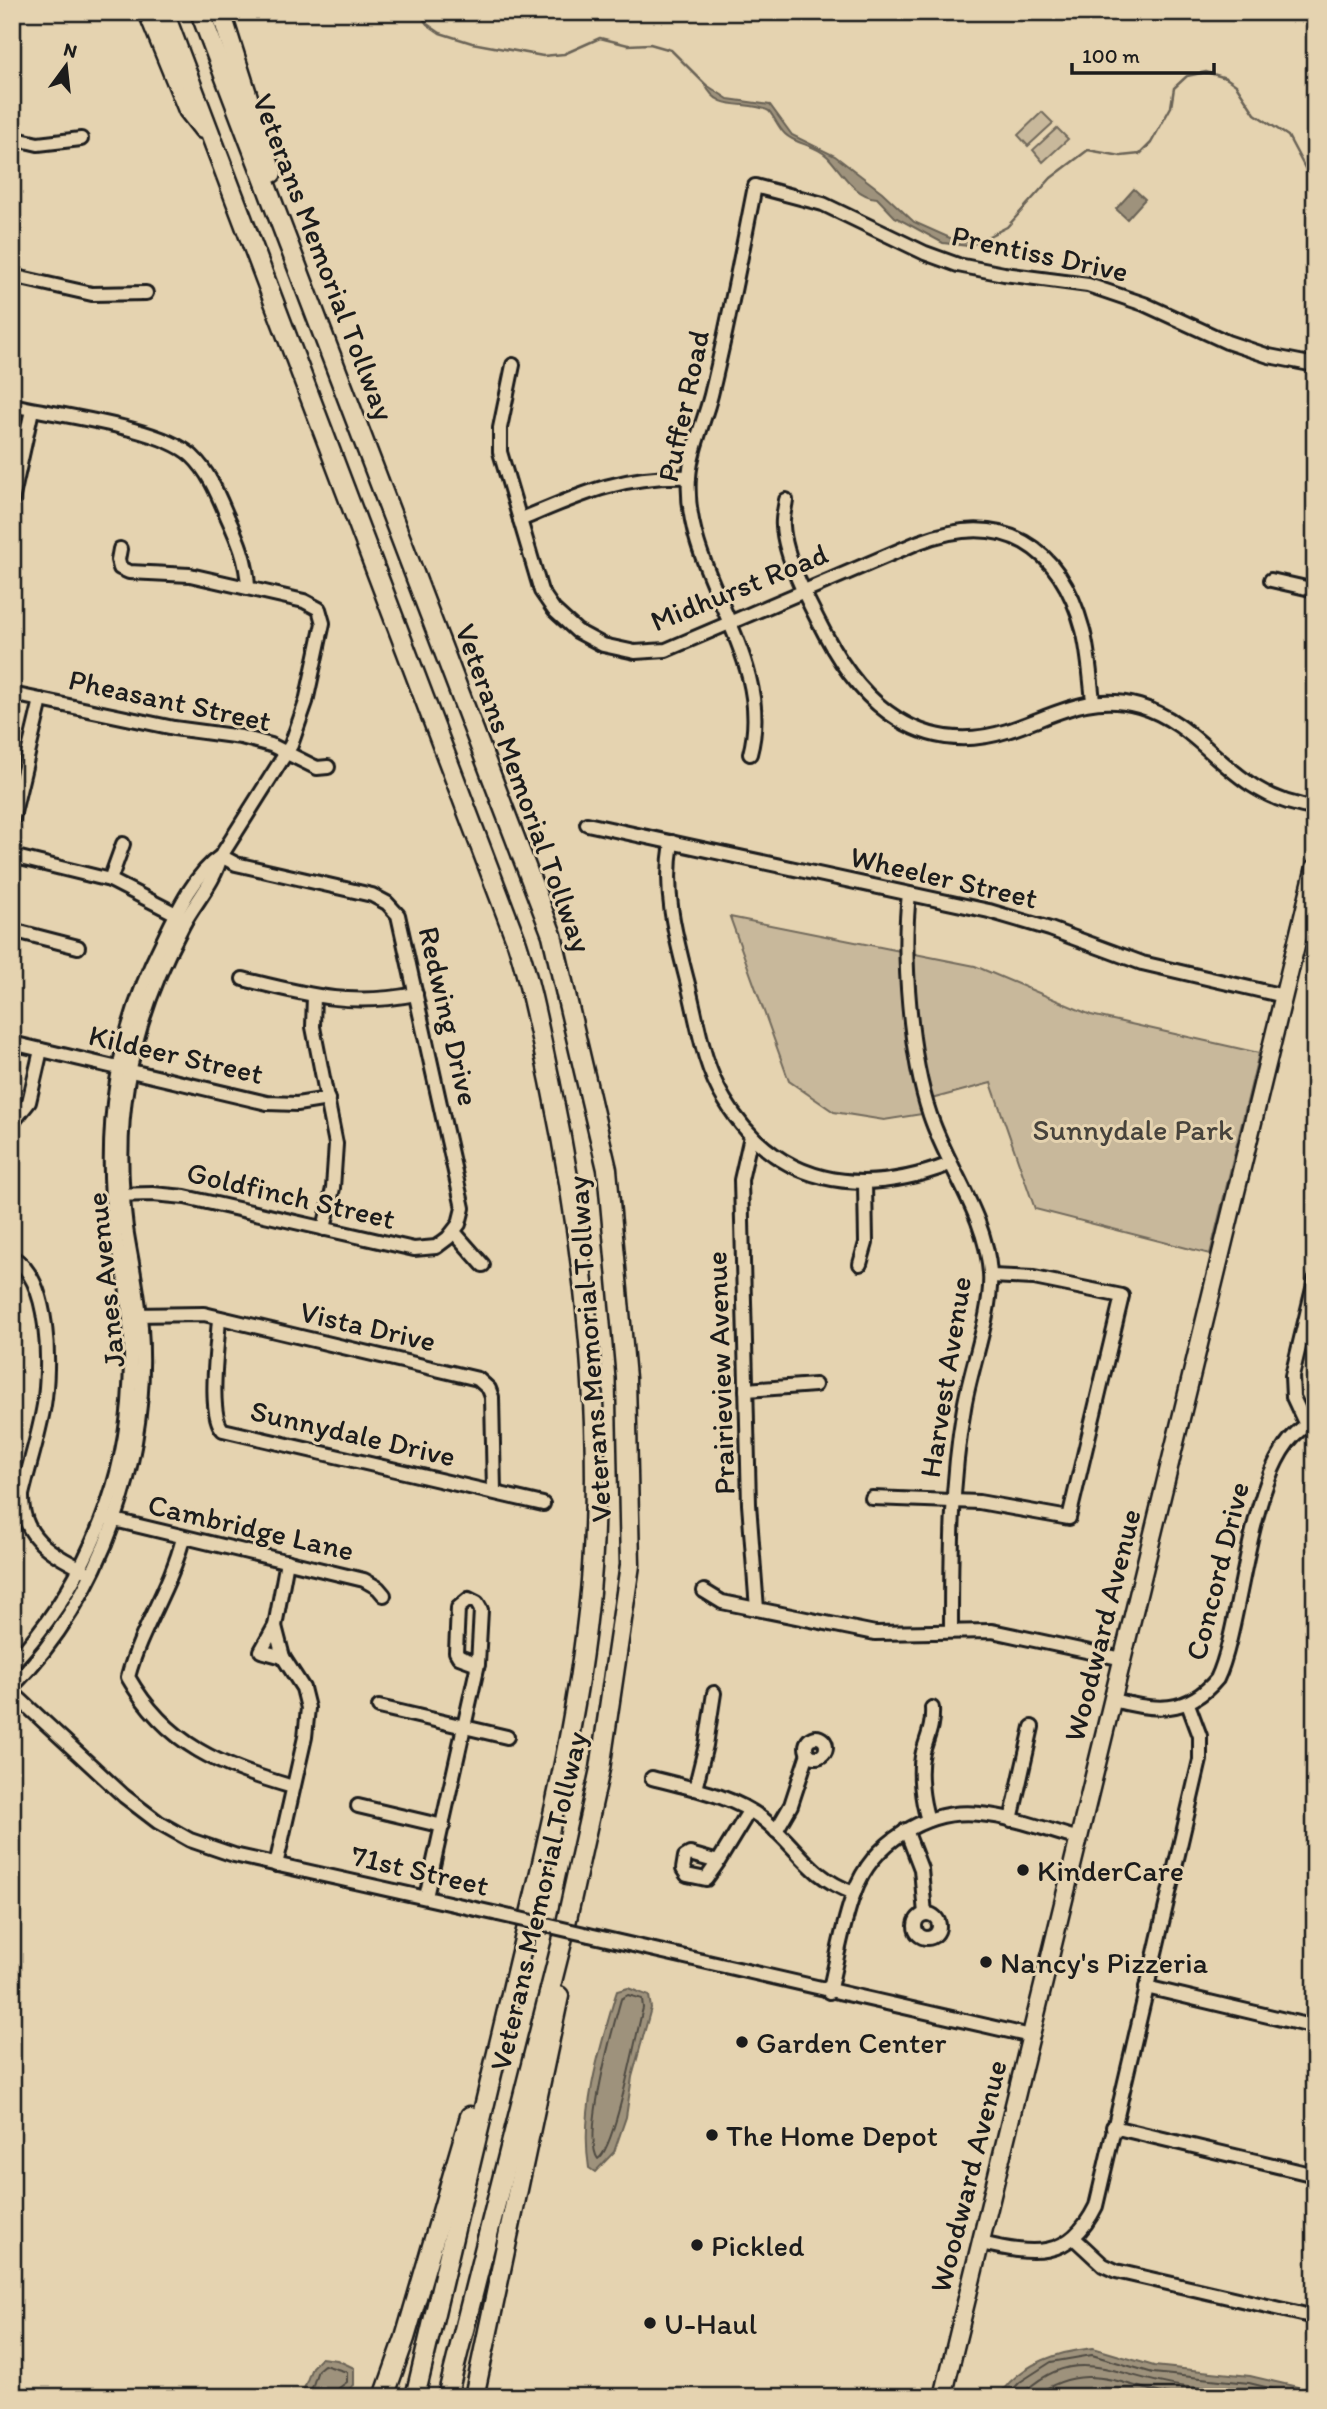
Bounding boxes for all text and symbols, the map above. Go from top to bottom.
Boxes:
north arrow [32,32,102,102]
scale bar [1072,32,1213,76]
text: N [61,37,79,63]
text: 100 m [1082,43,1140,68]
street label: Veterans Memorial Tollway [245,88,403,426]
street label: Prentiss Drive [948,216,1132,290]
street label: Puffer Road [649,327,717,485]
street label: Midhurst Road [645,535,833,639]
street label: Veterans Memorial Tollway [447,619,601,957]
street label: Pheasant Street [65,660,275,740]
street label: Wheeler Street [847,837,1041,917]
street label: Redwing Drive [410,923,488,1109]
street label: Kildeer Street [85,1016,267,1092]
park label: Sunnydale Park [1033,1111,1234,1148]
street label: Goldfinch Street [183,1153,399,1237]
street label: Veterans Memorial Tollway [558,1175,620,1523]
street label: Janes Avenue [77,1190,133,1370]
street label: Prairieview Avenue [697,1250,743,1496]
street label: Harvest Avenue [911,1274,979,1480]
street label: Vista Drive [297,1292,439,1360]
street label: Sunnydale Drive [247,1391,459,1475]
street label: Concord Drive [1177,1478,1257,1664]
street label: Cambridge Lane [144,1485,358,1569]
street label: Woodward Avenue [1055,1505,1149,1745]
street label: Veterans Memorial Tollway [481,1728,595,2074]
street label: 71st Street [348,1836,492,1904]
place label: KinderCare [1037,1852,1184,1889]
marker: KinderCare [1015,1862,1031,1878]
place label: Nancy's Pizzeria [1000,1944,1209,1981]
marker: Nancy's Pizzeria [978,1954,994,1970]
place label: Garden Center [756,2024,947,2061]
marker: Garden Center [734,2034,750,2050]
street label: Woodward Avenue [921,2056,1015,2296]
place label: The Home Depot [726,2117,938,2154]
marker: The Home Depot [704,2127,720,2143]
place label: Pickled [711,2227,805,2264]
marker: Pickled [689,2237,705,2253]
place label: U-Haul [664,2305,758,2342]
marker: U-Haul [642,2315,658,2331]

